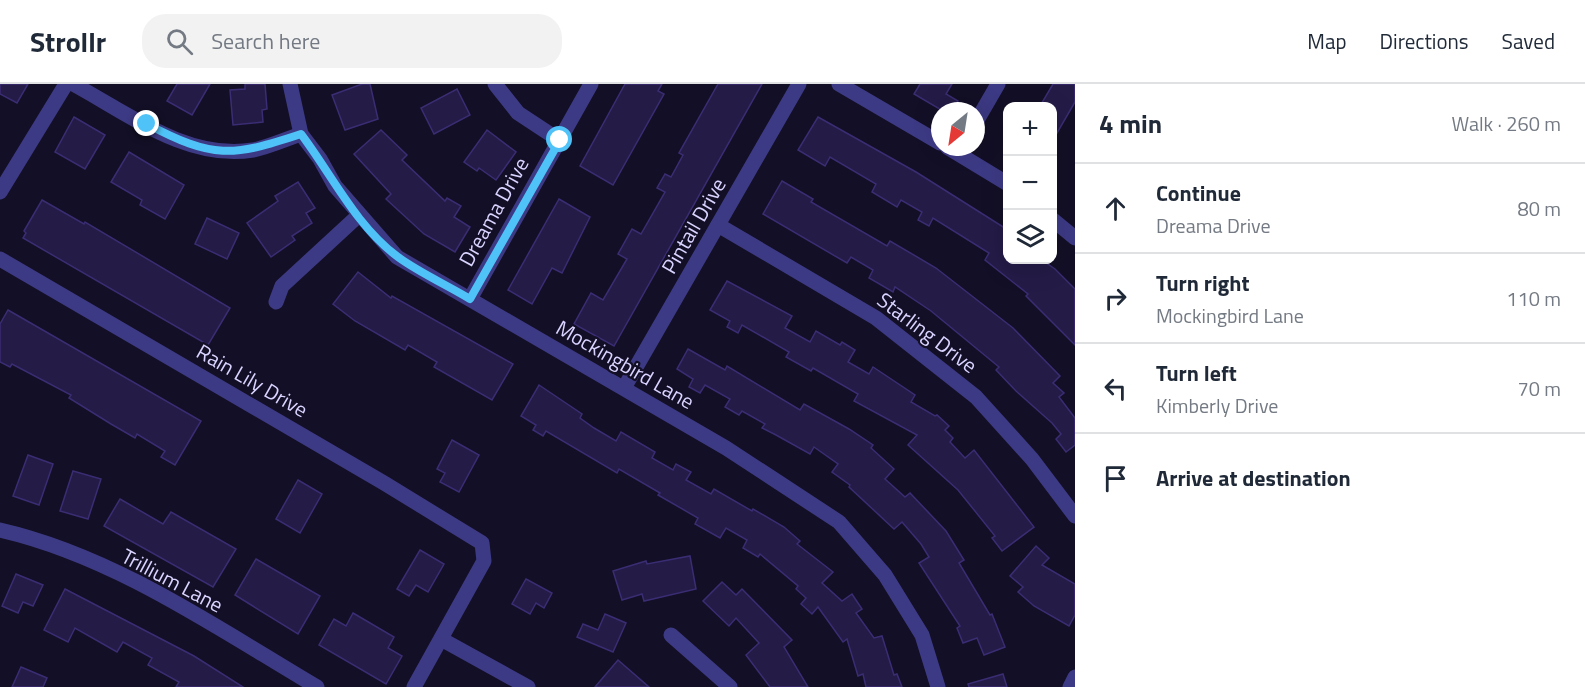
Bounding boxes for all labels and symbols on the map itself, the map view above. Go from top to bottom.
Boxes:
north arrow [931,102,985,156]
route end [133,110,159,136]
route start [546,126,572,152]
street label: Dreama Drive [450,151,536,272]
street label: Pintail Drive [653,172,734,279]
street label: Starling Drive [871,284,985,381]
street label: Mockingbird Lane [550,311,701,417]
street label: Rain Lily Drive [191,335,314,425]
street label: Trillium Lane [116,540,229,620]

